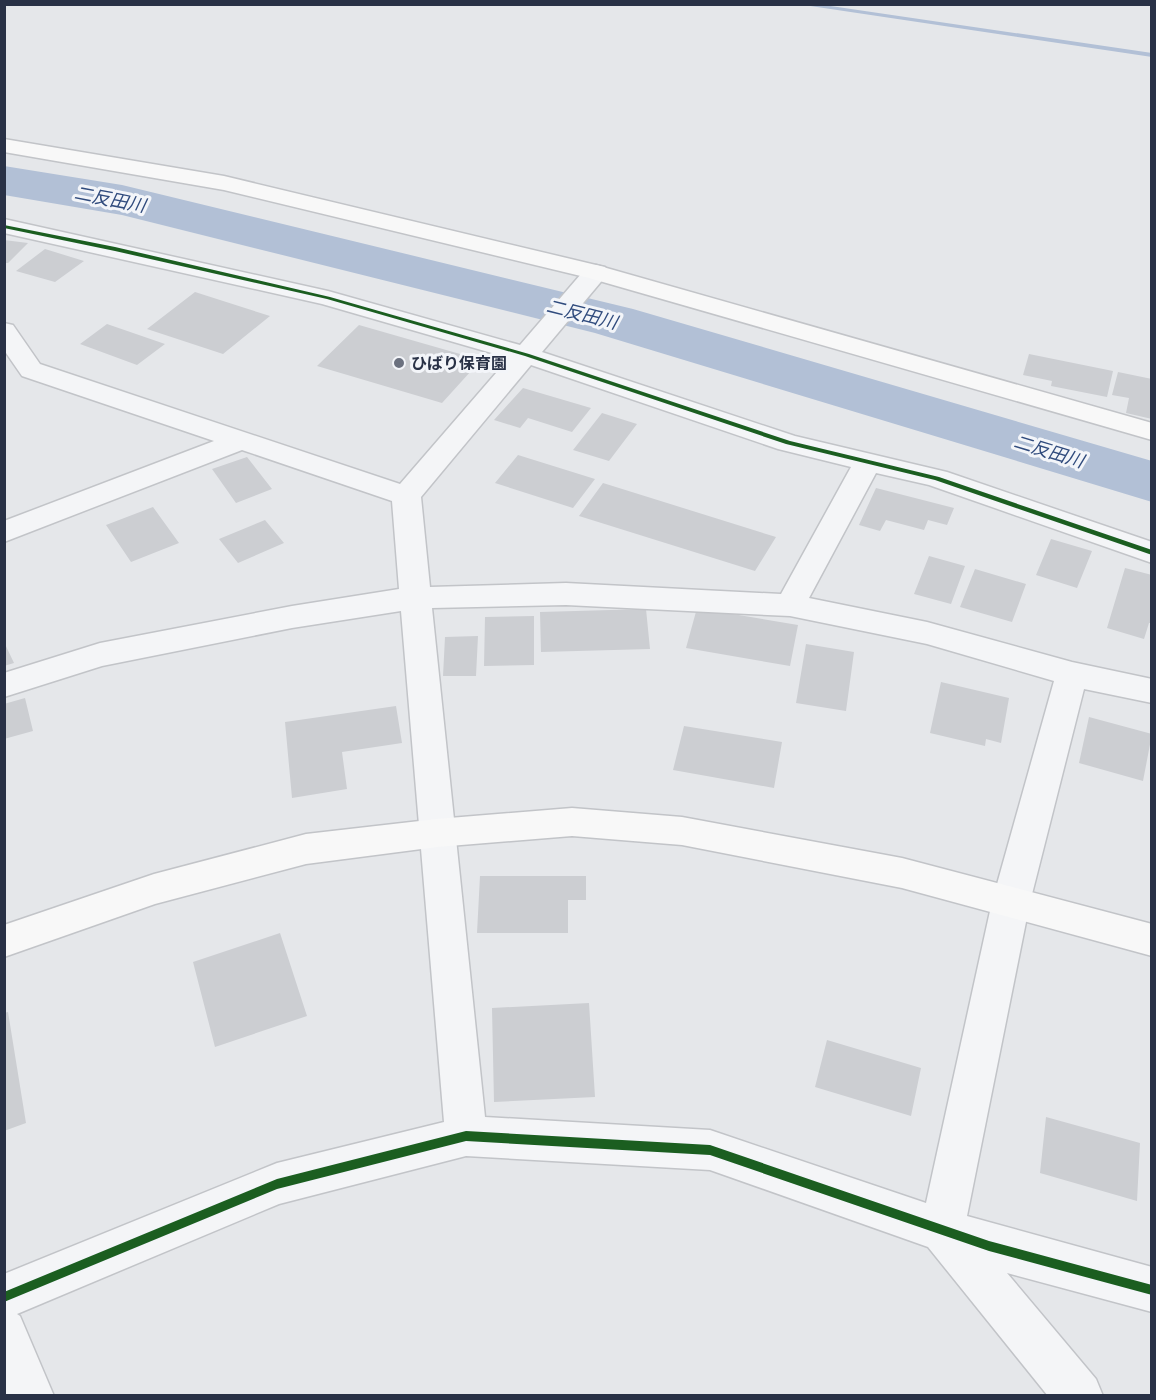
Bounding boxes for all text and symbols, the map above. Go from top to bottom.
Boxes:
water label: 二反田川 [73,182,149,217]
water label: 二反田川 [545,295,621,333]
place label: ひばり保育園 [411,354,507,373]
marker: ひばり保育園 [392,356,406,370]
water label: 二反田川 [1012,430,1088,472]

